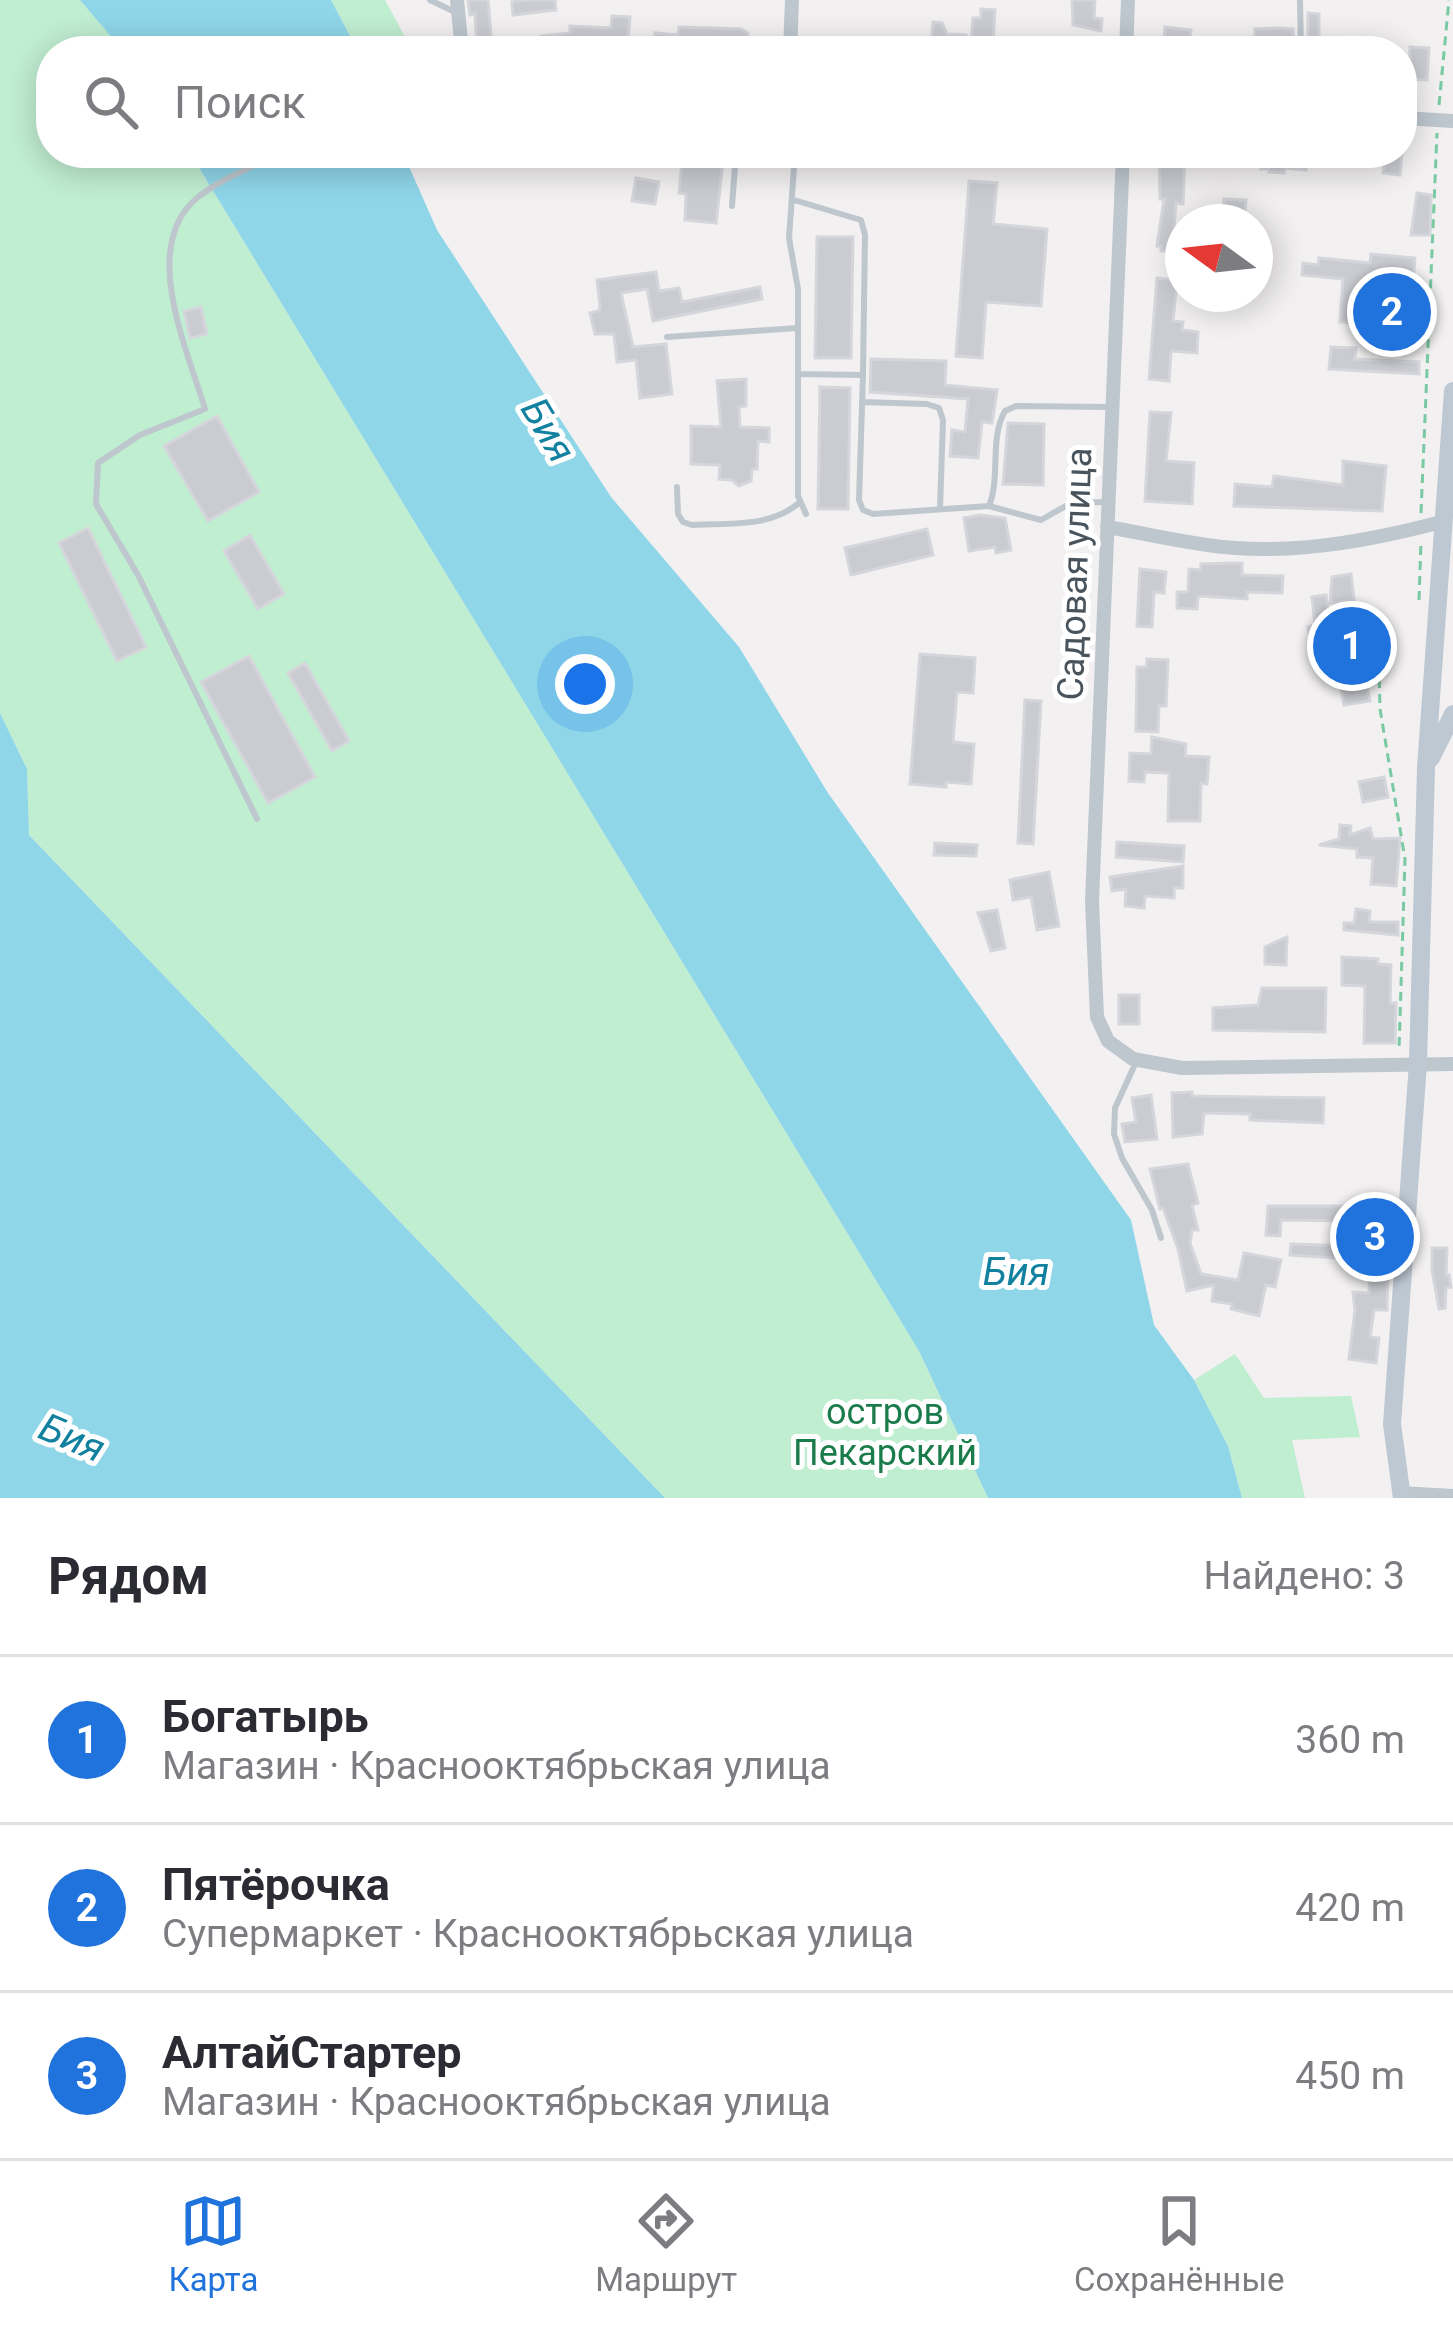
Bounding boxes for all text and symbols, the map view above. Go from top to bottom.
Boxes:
search box [36,36,1417,168]
icon: search [78,69,144,135]
text: Поиск [174,76,306,129]
north arrow [1165,204,1273,312]
pin: 2 [1353,267,1431,357]
water label: Бия [511,390,585,470]
street label: Садовая улица [1050,447,1100,701]
pin: 1 [1313,601,1391,691]
your location [555,654,615,714]
pin: 3 [1336,1192,1414,1282]
water label: Бия [983,1249,1049,1295]
park label: остров Пекарский [793,1391,977,1474]
water label: Бия [32,1404,112,1472]
text: Рядом [48,1547,209,1606]
text: Найдено: 3 [1203,1553,1405,1599]
text: Богатырь [162,1690,369,1743]
text: 1 [76,1717,98,1763]
text: 360 m [1295,1717,1405,1763]
text: Магазин · Краснооктябрьская улица [162,1743,831,1789]
text: Пятёрочка [162,1858,390,1911]
text: 2 [76,1885,98,1931]
text: 420 m [1295,1885,1405,1931]
text: Супермаркет · Краснооктябрьская улица [162,1911,914,1957]
text: АлтайСтартер [162,2026,462,2079]
text: 3 [76,2053,98,2099]
text: 450 m [1295,2053,1405,2099]
text: Магазин · Краснооктябрьская улица [162,2079,831,2125]
tab: Карта [168,2188,258,2299]
tab: Маршрут [595,2188,737,2299]
tab: Сохранённые [1074,2188,1285,2299]

